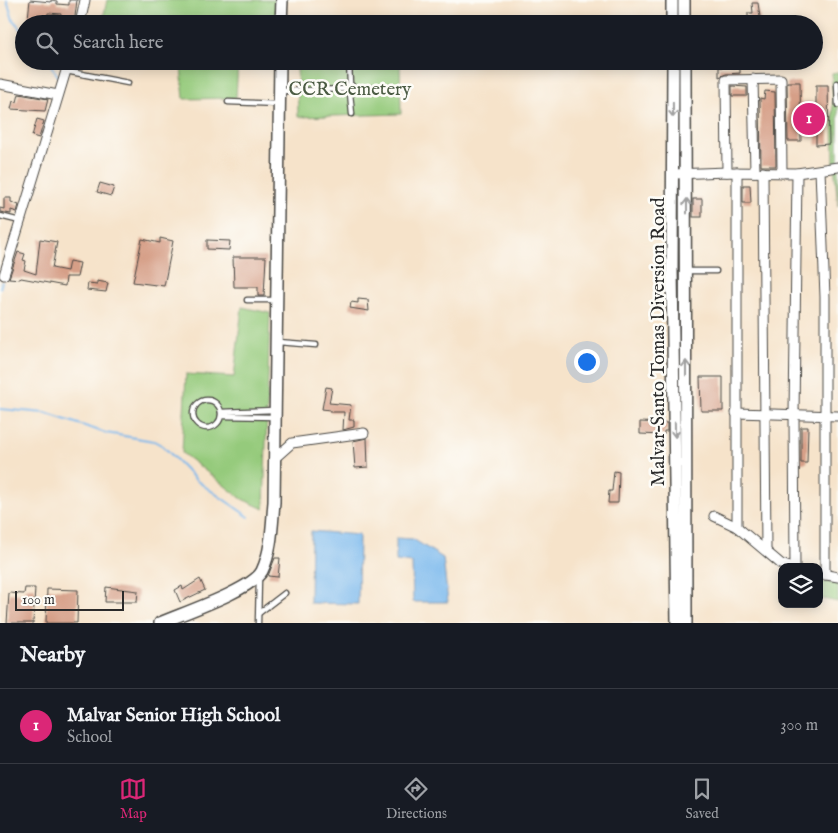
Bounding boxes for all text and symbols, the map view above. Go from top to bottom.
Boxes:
search box [15,15,823,70]
icon: search [33,29,61,57]
text: Search here [73,31,164,55]
park label: CCR Cemetery [289,78,412,102]
pin: 1 [793,100,825,138]
one-way arrow [669,102,678,118]
street label: Malvar–Santo Tomas Diversion Road [647,197,671,487]
one-way arrow [682,198,692,214]
your location [574,349,600,375]
one-way arrow [681,360,691,376]
one-way arrow [670,422,679,438]
map controls [778,563,823,608]
button: layers [778,563,823,608]
scale bar [15,588,124,611]
text: 100 m [22,591,55,609]
text: Nearby [20,642,85,669]
text: Malvar Senior High School [67,704,280,728]
text: 1 [33,716,39,736]
text: 300 m [780,716,818,736]
text: School [67,728,112,748]
tab: Map [119,775,147,823]
tab: Directions [386,775,447,823]
tab: Saved [686,775,719,823]

